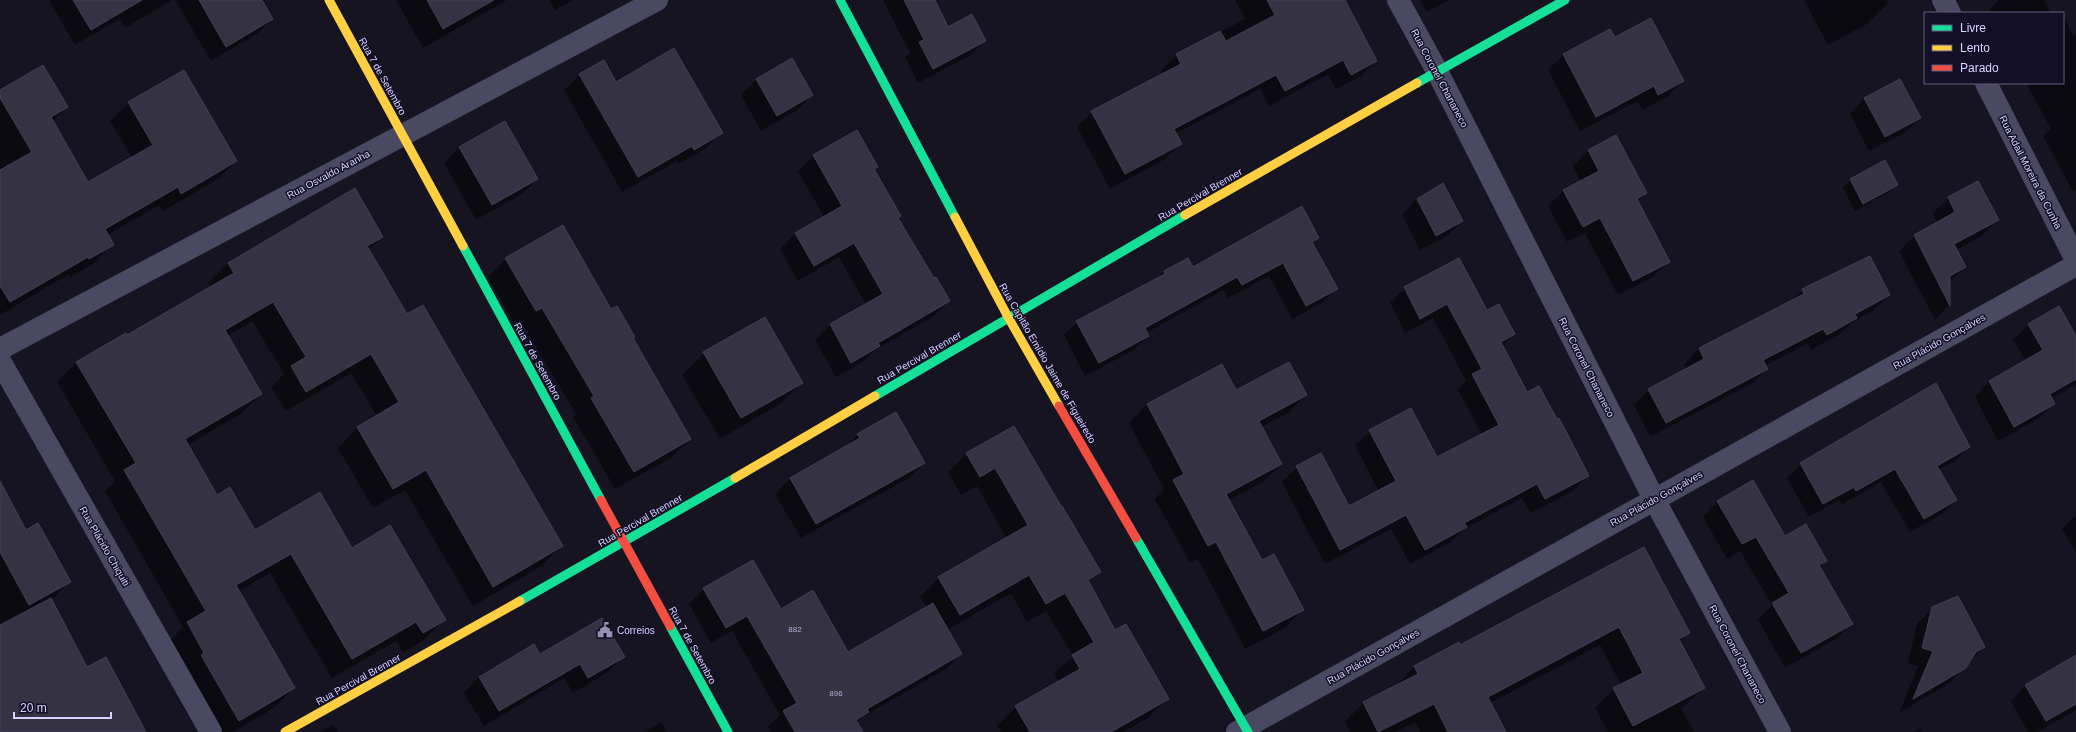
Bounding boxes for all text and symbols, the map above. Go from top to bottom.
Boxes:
legend [1924,12,2064,84]
text: Livre [1960,21,1986,35]
street label: Rua Coronel Chananeco [1409,27,1470,130]
street label: Rua 7 de Setembro [357,36,409,117]
text: Lento [1960,41,1990,55]
text: Parado [1960,61,1999,75]
street label: Rua Adail Moreira da Cunha [1997,114,2064,231]
street label: Rua Osvaldo Aranha [285,148,372,201]
street label: Rua Percival Brenner [1156,166,1245,223]
street label: Rua Capitão Emídio Jaime de Figueiredo [997,281,1098,446]
street label: Rua Plácido Gonçalves [1891,311,1987,371]
street label: Rua Coronel Chananeco [1557,316,1617,419]
street label: Rua 7 de Setembro [512,321,564,402]
street label: Rua Percival Brenner [875,329,964,386]
street label: Rua Plácido Gonçalves [1608,468,1704,528]
street label: Rua Percival Brenner [596,492,685,549]
street label: Rua Plácido Chiquiti [77,505,132,588]
street label: Rua Coronel Chananeco [1707,603,1768,706]
street label: Rua 7 de Setembro [667,605,719,686]
public building icon: Correios [596,621,614,639]
place label: Correios [617,625,655,636]
house number: 882 [788,625,802,634]
street label: Rua Plácido Gonçalves [1325,626,1421,686]
street label: Rua Percival Brenner [314,651,403,707]
house number: 896 [829,689,843,698]
scale bar [14,694,111,720]
text: 20 m [20,701,47,715]

